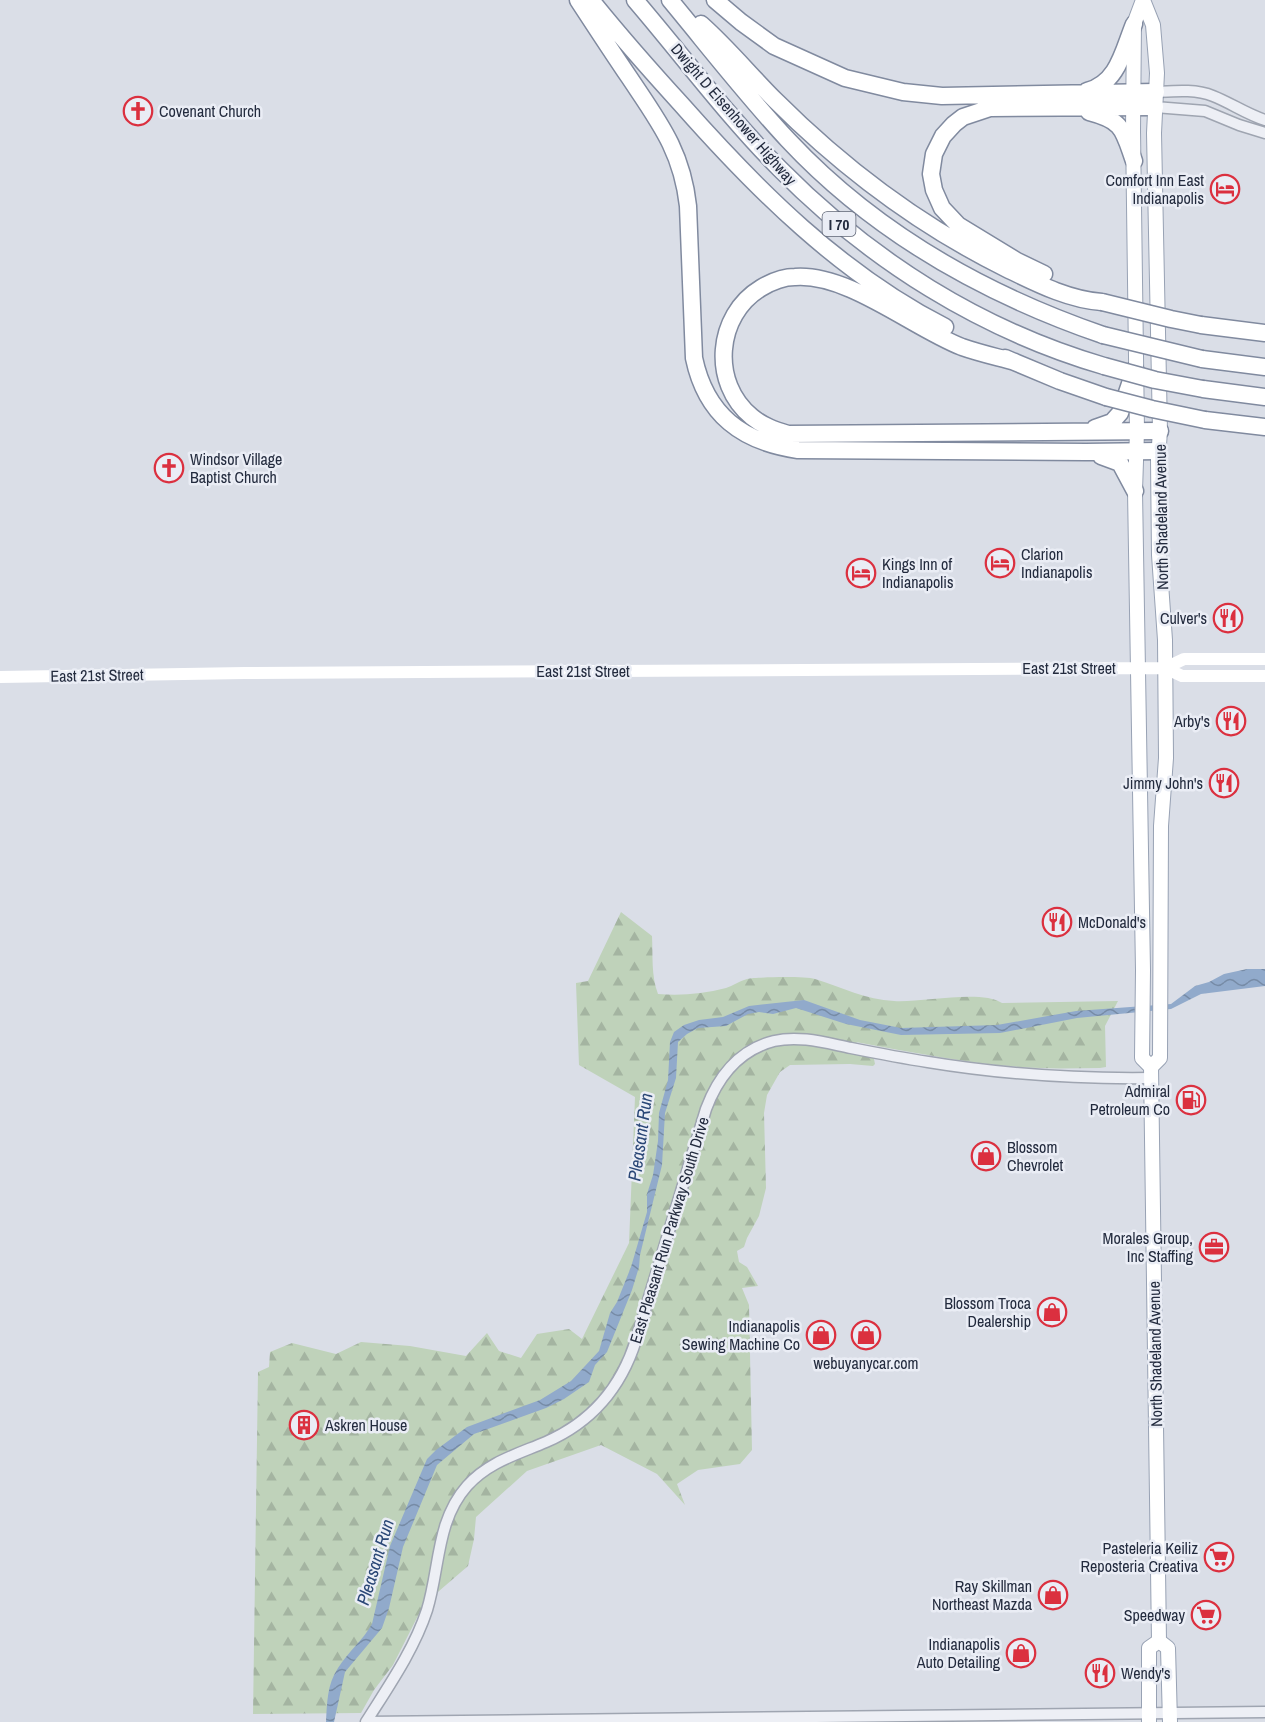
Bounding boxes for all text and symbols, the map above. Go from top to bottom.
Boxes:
street label: Dwight D Eisenhower Highway [666,38,802,190]
church icon: Covenant Church [122,95,154,127]
place label: Covenant Church [159,100,261,122]
place label: Comfort Inn East Indianapolis [1106,169,1204,209]
hotel icon: Comfort Inn East Indianapolis [1209,173,1241,205]
road number: I 70 [822,212,856,236]
street label: North Shadeland Avenue [1149,444,1173,590]
place label: Windsor Village Baptist Church [190,448,282,488]
church icon: Windsor Village Baptist Church [153,452,185,484]
place label: Clarion Indianapolis [1021,543,1093,583]
hotel icon: Clarion Indianapolis [984,547,1016,579]
place label: Kings Inn of Indianapolis [882,553,954,593]
hotel icon: Kings Inn of Indianapolis [845,557,877,589]
restaurant icon: Culver's [1212,602,1244,634]
place label: Culver's [1160,607,1207,629]
street label: East 21st Street [1022,657,1116,679]
street label: East 21st Street [536,660,630,682]
street label: East 21st Street [50,663,144,687]
restaurant icon: Arby's [1215,705,1247,737]
place label: Arby's [1173,710,1210,732]
restaurant icon: Jimmy John's [1208,767,1240,799]
place label: Jimmy John's [1123,772,1203,794]
restaurant icon: McDonald's [1041,906,1073,938]
place label: McDonald's [1078,911,1146,933]
place label: Admiral Petroleum Co [1090,1080,1170,1120]
fuel station icon: Admiral Petroleum Co [1175,1084,1207,1116]
water label: Pleasant Run [621,1091,659,1183]
street label: East Pleasant Run Parkway South Drive [624,1114,714,1346]
place label: Blossom Chevrolet [1007,1136,1063,1176]
shop icon: Blossom Chevrolet [970,1140,1002,1172]
place label: Morales Group, Inc Staffing [1103,1227,1194,1267]
office icon: Morales Group, Inc Staffing [1198,1231,1230,1263]
street label: North Shadeland Avenue [1143,1281,1167,1427]
place label: Blossom Troca Dealership [944,1292,1032,1332]
shop icon: Blossom Troca Dealership [1036,1296,1068,1328]
place label: Indianapolis Sewing Machine Co [682,1315,800,1355]
shop icon: Indianapolis Sewing Machine Co [805,1319,837,1351]
shop icon: webuyanycar.com [850,1319,882,1351]
place label: webuyanycar.com [813,1352,919,1374]
building icon: Askren House [288,1409,320,1441]
place label: Askren House [324,1414,407,1436]
water label: Pleasant Run [350,1516,400,1608]
place label: Pasteleria Keiliz Reposteria Creativa [1081,1537,1199,1577]
supermarket icon: Pasteleria Keiliz Reposteria Creativa [1203,1541,1235,1573]
place label: Ray Skillman Northeast Mazda [932,1575,1033,1615]
shop icon: Ray Skillman Northeast Mazda [1037,1579,1069,1611]
supermarket icon: Speedway [1190,1599,1222,1631]
place label: Speedway [1124,1604,1185,1626]
place label: Indianapolis Auto Detailing [916,1633,1001,1673]
shop icon: Indianapolis Auto Detailing [1005,1637,1037,1669]
restaurant icon: Wendy's [1084,1657,1116,1689]
place label: Wendy's [1121,1662,1171,1684]

